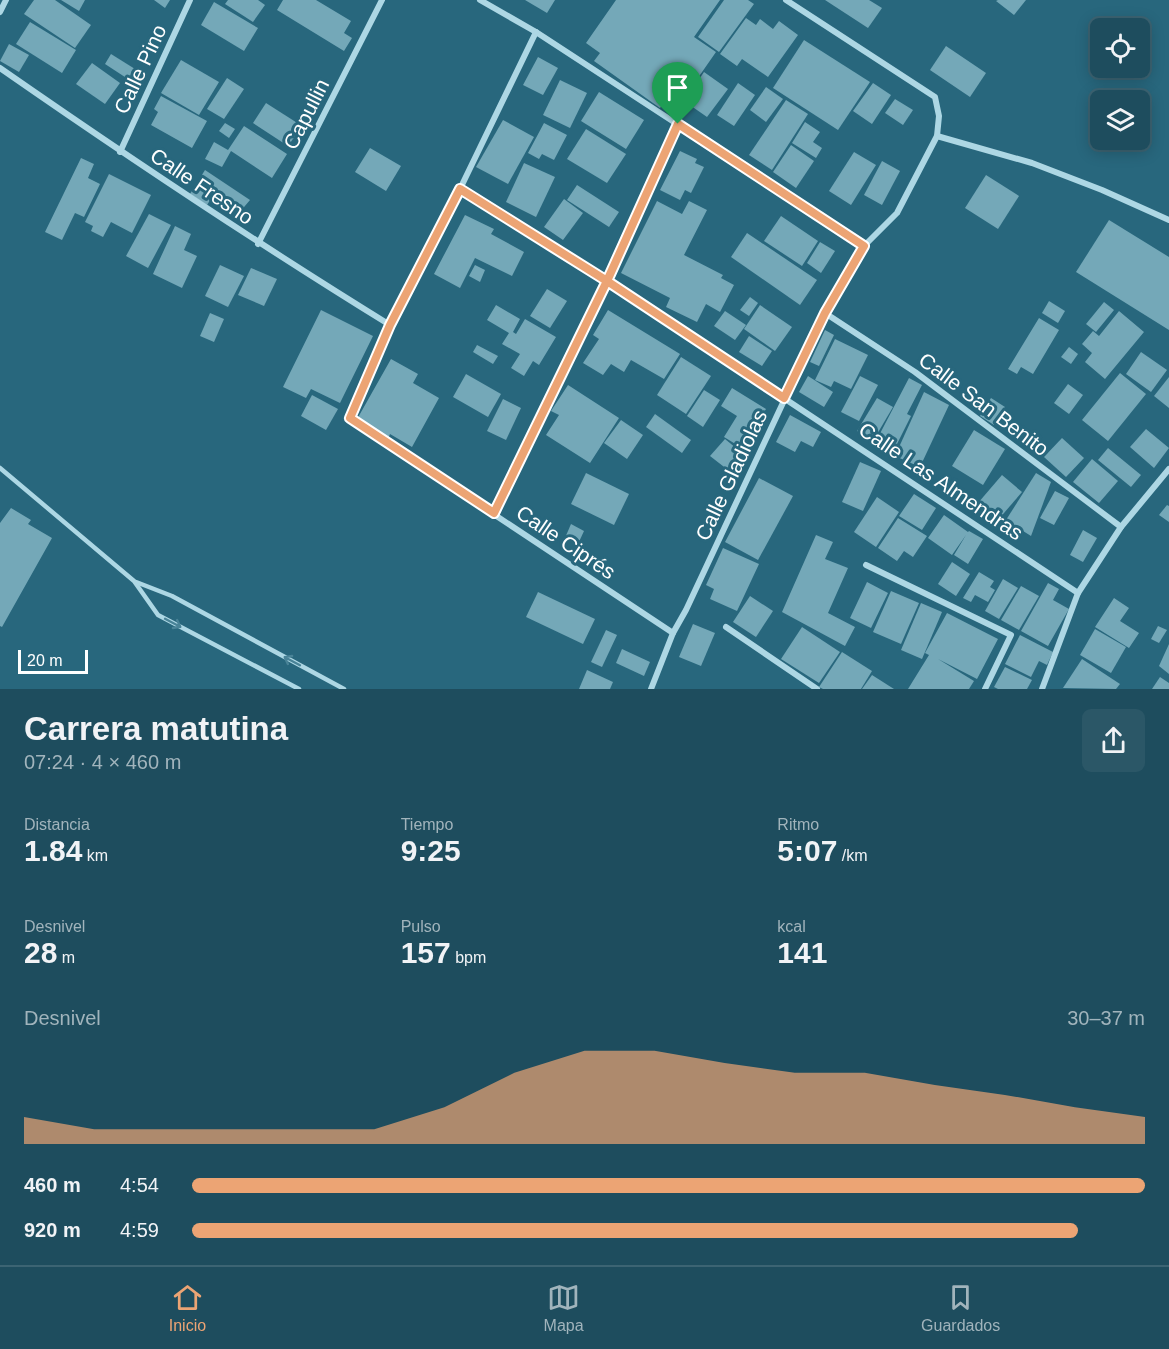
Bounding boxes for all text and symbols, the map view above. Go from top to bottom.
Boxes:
map controls [1090,18,1150,150]
button: locate [1090,18,1150,78]
street label: Calle Pino [109,21,171,117]
pin [652,62,703,124]
icon: arrive [661,71,694,104]
street label: Capullin [279,75,333,153]
button: layers [1090,90,1150,150]
street label: Calle Fresno [146,143,258,229]
street label: Calle San Benito [915,348,1053,460]
street label: Calle Gladiolas [691,406,771,544]
street label: Calle Las Almendras [855,418,1027,544]
street label: Calle Ciprés [512,500,620,584]
one-way arrow [164,617,181,629]
scale bar [18,647,88,674]
text: 20 m [27,652,63,669]
one-way arrow [284,655,302,666]
button: share [1082,709,1145,772]
text: Carrera matutina [24,710,288,747]
text: 07:24 · 4 × 460 m [24,751,181,773]
text: Distancia [24,816,90,833]
text: Tiempo [401,816,453,833]
text: Ritmo [777,816,819,833]
text: 1.84 [24,834,82,867]
text: 9:25 [401,834,461,867]
text: 5:07 [777,834,837,867]
text: km [82,847,108,864]
text: /km [837,847,868,864]
text: Desnivel [24,918,85,935]
text: Pulso [401,918,441,935]
text: kcal [777,918,806,935]
text: 28 [24,936,57,969]
text: 157 [401,936,451,969]
text: 141 [777,936,827,969]
text: m [57,949,75,966]
text: bpm [451,949,486,966]
text: Desnivel [24,1007,101,1029]
text: 30–37 m [1067,1007,1145,1029]
text: 460 m [24,1174,81,1196]
text: 4:54 [120,1174,159,1196]
text: 920 m [24,1219,81,1241]
text: 4:59 [120,1219,159,1241]
tab: Inicio [169,1281,206,1335]
tab: Mapa [544,1281,584,1335]
tab: Guardados [921,1281,1000,1335]

